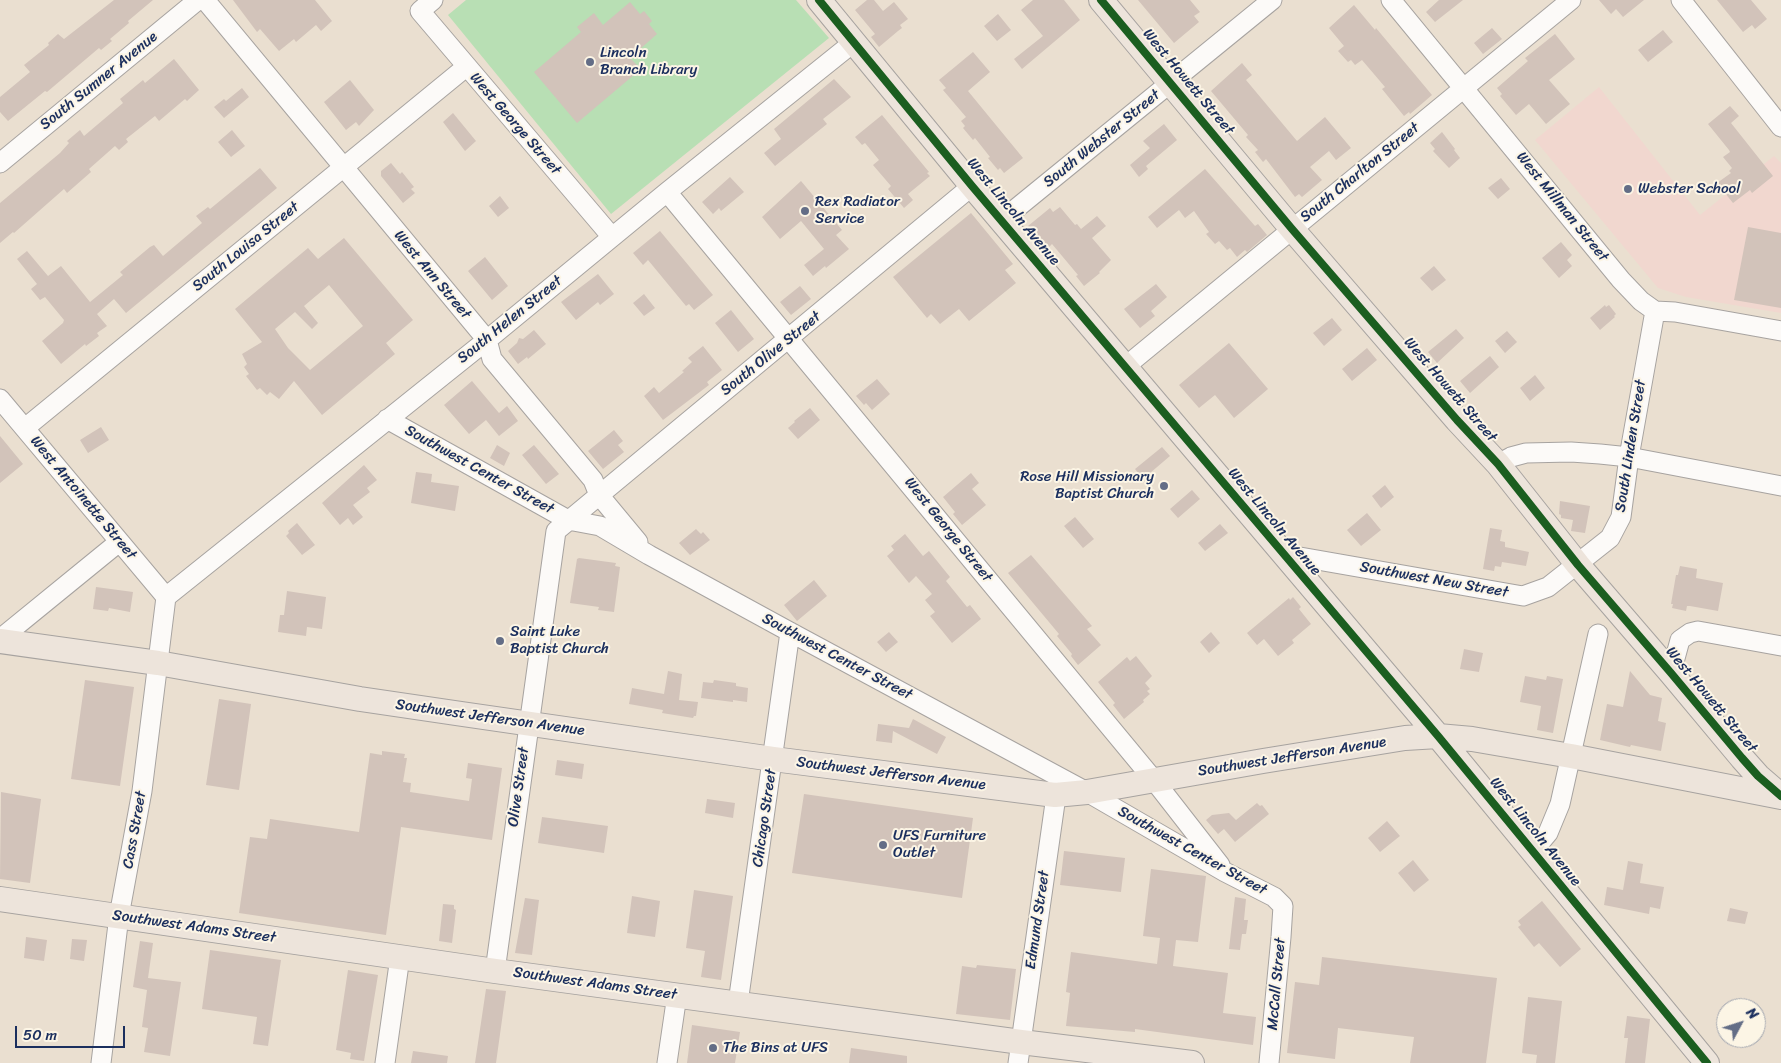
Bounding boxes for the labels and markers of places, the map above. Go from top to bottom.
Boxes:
place label: Lincoln Branch Library [600,44,697,79]
marker: Lincoln Branch Library [584,56,596,68]
place label: Webster School [1638,180,1740,198]
marker: Webster School [1622,183,1634,195]
place label: Rex Radiator Service [815,193,900,228]
marker: Rex Radiator Service [799,205,811,217]
place label: Rose Hill Missionary Baptist Church [1020,468,1154,503]
marker: Rose Hill Missionary Baptist Church [1158,480,1170,492]
place label: Saint Luke Baptist Church [510,623,609,658]
marker: Saint Luke Baptist Church [494,635,506,647]
place label: UFS Furniture Outlet [893,827,986,862]
marker: UFS Furniture Outlet [877,839,889,851]
place label: The Bins at UFS [723,1039,828,1057]
marker: The Bins at UFS [707,1042,719,1054]

